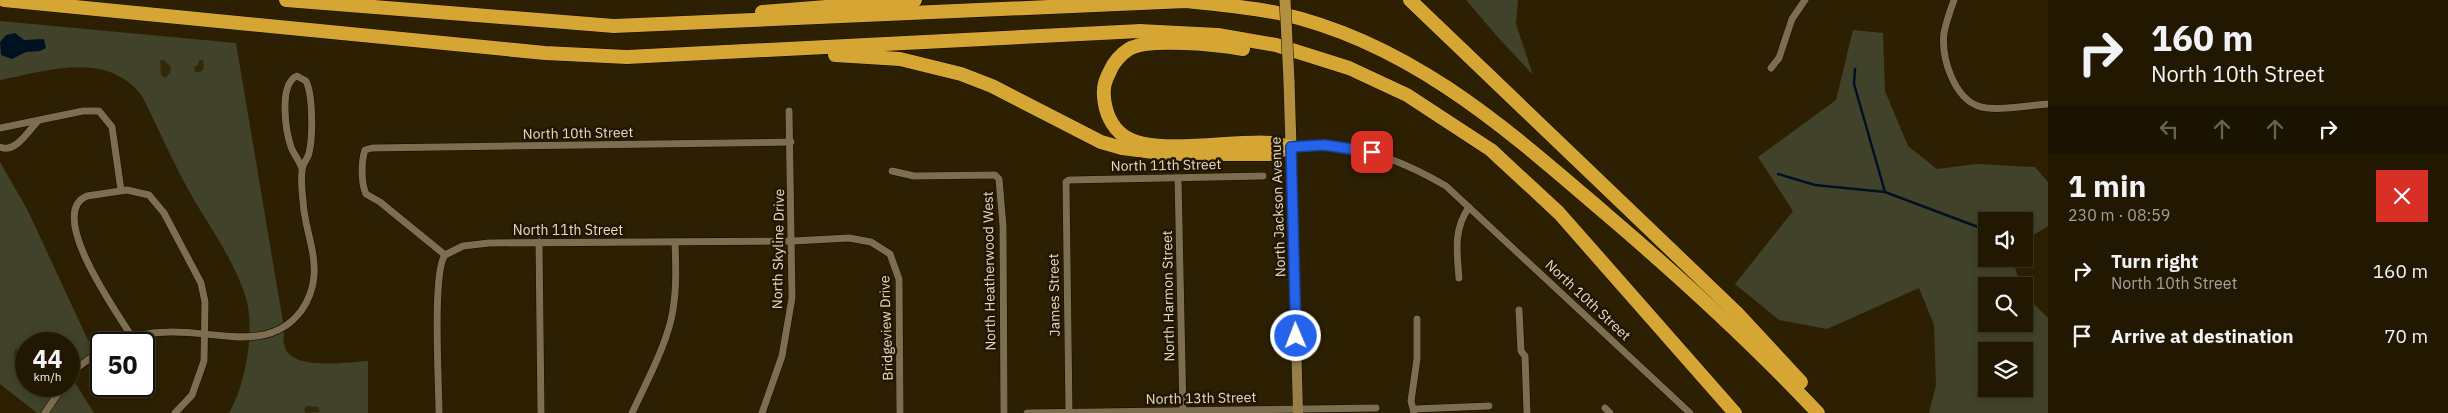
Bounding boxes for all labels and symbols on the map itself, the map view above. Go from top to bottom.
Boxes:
street label: North 10th Street [523,123,633,143]
pin [1351,131,1393,173]
street label: North Jackson Avenue [1267,136,1289,278]
street label: North 11th Street [1111,155,1221,175]
street label: North Skyline Drive [768,188,788,309]
street label: North Heatherwood West [979,191,999,351]
street label: North 11th Street [513,221,623,239]
street label: North Harmon Street [1158,230,1178,362]
street label: James Street [1044,253,1064,337]
street label: North 10th Street [1541,256,1635,344]
street label: Bridgeview Drive [875,275,897,381]
position arrow [1269,309,1321,361]
speed limit sign: 50 [90,332,155,397]
street label: North 13th Street [1146,388,1256,408]

